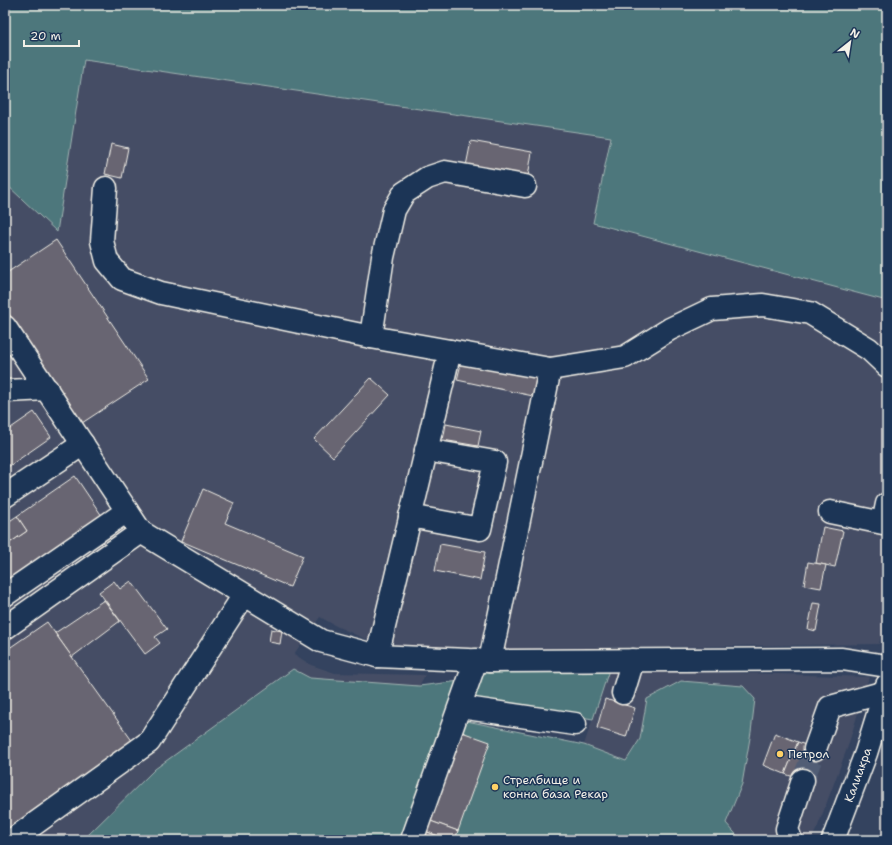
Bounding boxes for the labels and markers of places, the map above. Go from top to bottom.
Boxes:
place label: Петрол [788,746,829,762]
marker: Петрол [775,749,785,759]
place label: Стрелбище и конна база Рекар [503,772,608,802]
marker: Стрелбище и конна база Рекар [490,782,500,792]

